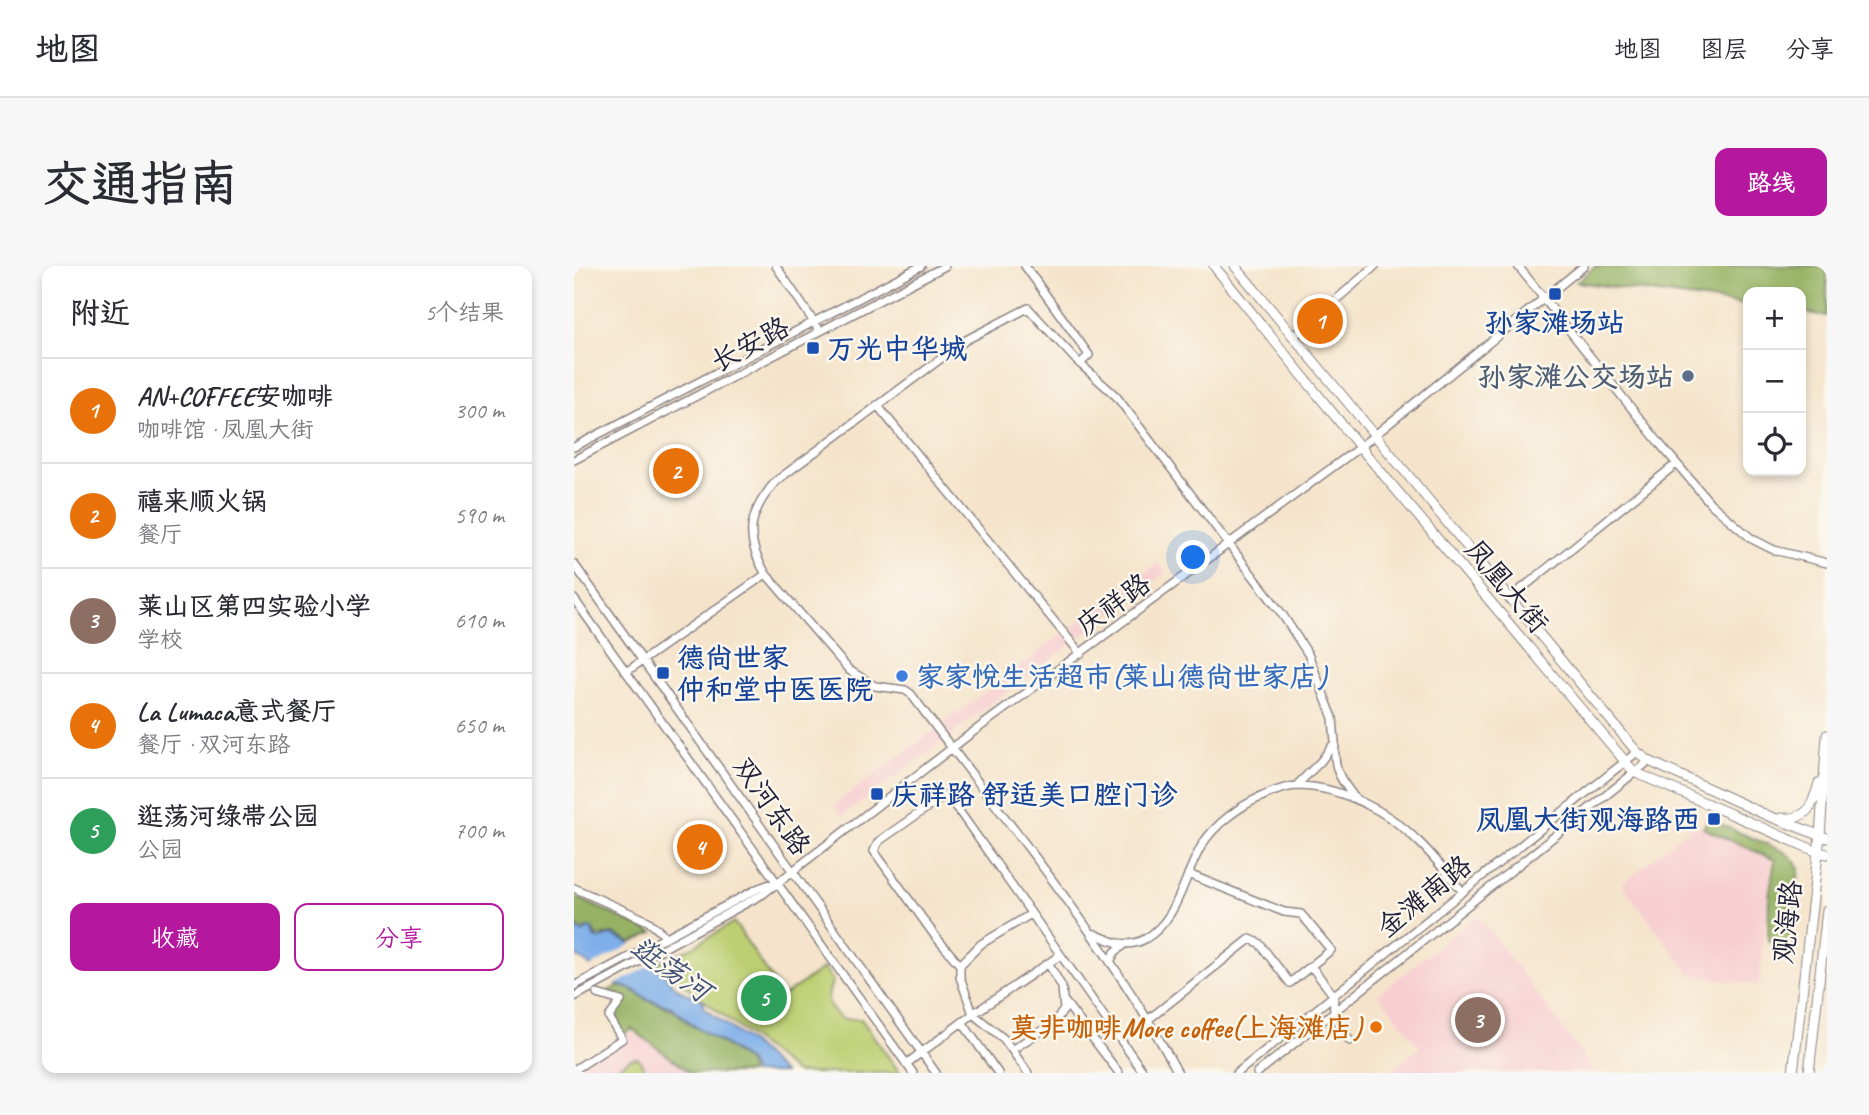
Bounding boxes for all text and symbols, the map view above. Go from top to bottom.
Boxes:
text: 地图 [35,28,101,70]
text: 地图 [1614,34,1662,64]
text: 图层 [1700,34,1748,64]
text: 分享 [1786,34,1834,64]
button: 路线 [1715,148,1827,216]
text: 交通指南 [42,153,238,215]
marker: 孙家滩场站 [1547,286,1563,302]
map controls [1743,287,1806,476]
button: + [1743,287,1806,350]
text: 附近 [70,294,130,332]
pin: 1 [1297,295,1343,347]
text: 5个结果 [425,298,504,327]
place label: 孙家滩场站 [1485,305,1625,340]
street label: 长安路 [705,309,795,379]
place label: 万光中华城 [827,331,967,366]
marker: 万光中华城 [805,340,821,356]
button: − [1743,350,1806,413]
place label: 孙家滩公交场站 [1478,359,1674,394]
marker: 孙家滩公交场站 [1680,368,1696,384]
text: AN+COFFEE安咖啡 [137,380,333,413]
text: 1 [88,396,98,425]
text: 300 m [455,396,504,425]
button: locate [1743,413,1806,476]
text: 咖啡馆 · 凤凰大街 [137,415,313,444]
pin: 2 [653,445,699,497]
text: 禧来顺火锅 [137,485,267,518]
text: 2 [88,501,98,530]
text: 590 m [455,501,504,530]
text: 餐厅 [137,520,183,549]
street label: 凤凰大街 [1458,532,1556,640]
your location [1176,540,1210,574]
street label: 庆祥路 [1069,565,1157,643]
text: 莱山区第四实验小学 [137,590,371,623]
text: 3 [88,606,98,635]
text: 610 m [455,606,504,635]
text: 学校 [137,625,183,654]
place label: 德尚世家 仲和堂中医医院 [677,640,873,707]
place label: 家家悦生活超市(莱山德尚世家店) [916,659,1328,694]
marker: 德尚世家 仲和堂中医医院 [655,665,671,681]
marker: 家家悦生活超市(莱山德尚世家店) [894,668,910,684]
text: La Lumaca意式餐厅 [137,695,337,728]
text: 4 [88,711,98,740]
text: 650 m [455,711,504,740]
text: 餐厅 · 双河东路 [137,730,290,759]
street label: 双河东路 [726,750,818,862]
place label: 庆祥路 舒适美口腔门诊 [891,777,1178,812]
marker: 庆祥路 舒适美口腔门诊 [869,786,885,802]
text: 逛荡河绿带公园 [137,800,319,833]
place label: 凤凰大街观海路西 [1476,802,1700,837]
marker: 凤凰大街观海路西 [1706,811,1722,827]
text: 5 [88,816,98,845]
text: 700 m [455,816,504,845]
pin: 4 [677,821,723,873]
text: 公园 [137,835,183,864]
street label: 金滩南路 [1369,847,1479,945]
street label: 观海路 [1765,878,1809,966]
button: 收藏 [70,903,280,971]
button: 分享 [294,903,504,971]
water label: 逛荡河 [623,928,723,1013]
pin: 5 [741,972,787,1024]
pin: 3 [1455,994,1501,1046]
place label: 莫非咖啡More coffee(上海滩店) [1010,1010,1364,1045]
marker: 莫非咖啡More coffee(上海滩店) [1368,1019,1384,1035]

